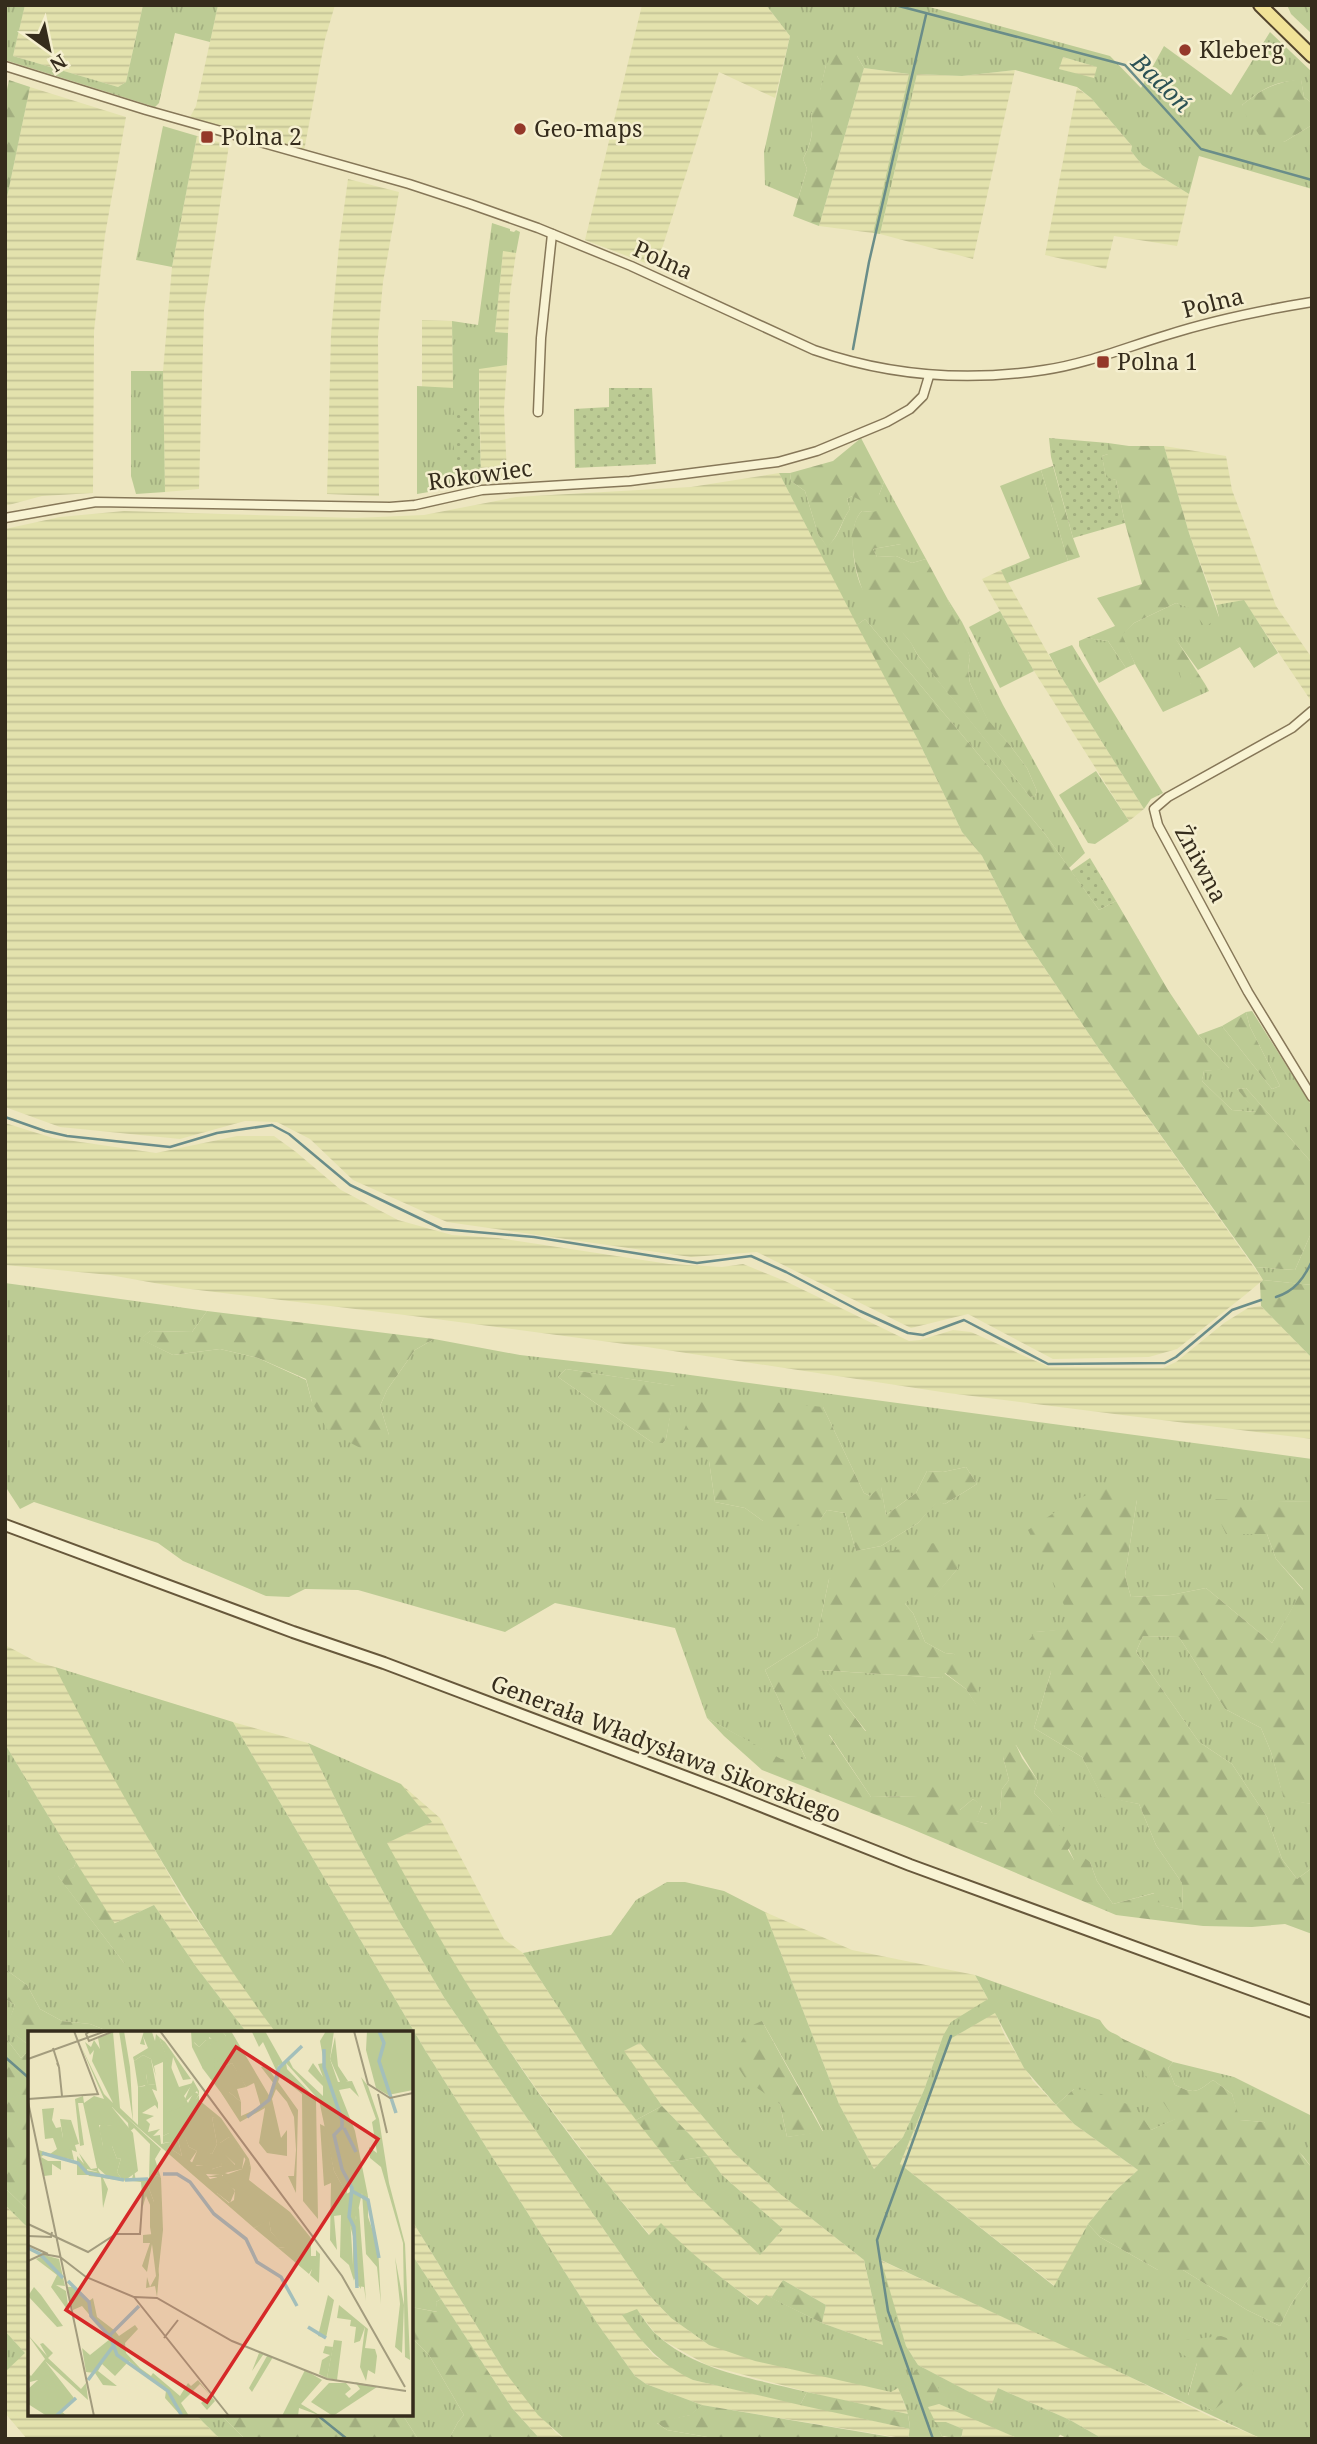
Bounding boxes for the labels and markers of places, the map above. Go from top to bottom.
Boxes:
place label: Kleberg [1199,33,1285,65]
marker: Kleberg [1177,42,1193,58]
place label: Geo-maps [534,112,642,144]
place label: Polna 2 [221,120,302,152]
marker: Geo-maps [512,121,528,137]
marker: Polna 2 [199,129,215,145]
place label: Polna 1 [1117,345,1198,377]
marker: Polna 1 [1095,354,1111,370]

